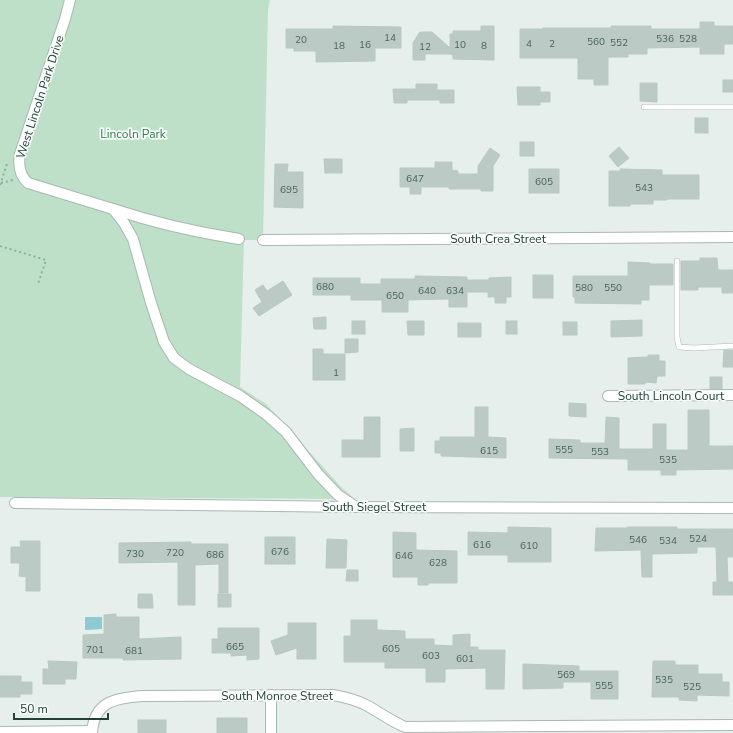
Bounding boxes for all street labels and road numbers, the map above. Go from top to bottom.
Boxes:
street label: West Lincoln Park Drive [12,33,68,161]
street label: South Crea Street [450,231,547,247]
street label: South Lincoln Court [618,388,725,404]
street label: South Siegel Street [322,499,427,515]
street label: South Monroe Street [221,688,334,704]

